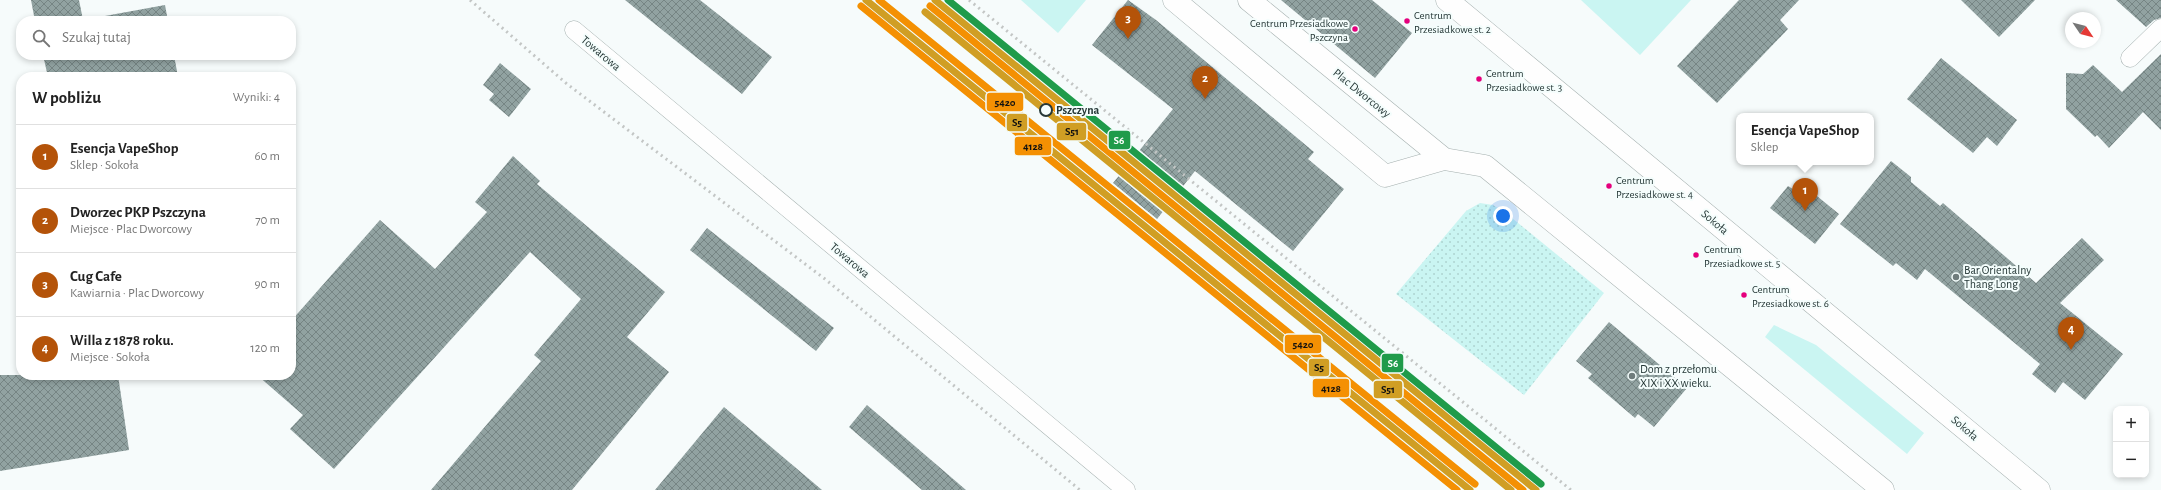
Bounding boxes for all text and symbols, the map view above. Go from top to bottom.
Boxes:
pin: 3 [1115,6,1141,39]
place label: Centrum Przesiadkowe st. 2 [1414,10,1491,35]
north arrow [2065,12,2101,48]
search box [16,16,296,60]
marker: Centrum Przesiadkowe st. 2 [1402,16,1412,26]
place label: Centrum Przesiadkowe Pszczyna [1250,18,1348,43]
marker: Centrum Przesiadkowe Pszczyna [1350,24,1360,34]
icon: search [30,27,52,49]
text: Szukaj tutaj [62,30,131,45]
street label: Towarowa [579,33,623,73]
pin: 2 [1192,66,1218,99]
street label: Plac Dworcowy [1330,66,1393,121]
place label: Centrum Przesiadkowe st. 3 [1486,68,1563,93]
marker: Centrum Przesiadkowe st. 3 [1474,74,1484,84]
text: W pobliżu [32,89,101,106]
text: Wyniki: 4 [233,91,280,104]
line badge: 5420 [986,92,1024,112]
text: 5420 [994,97,1016,108]
marker: Pszczyna [1039,103,1053,117]
place label: Pszczyna [1056,104,1100,117]
line badge: S5 [1006,113,1028,132]
popup [1736,113,1874,165]
text: S5 [1012,117,1022,128]
line badge: S51 [1056,122,1087,141]
text: Esencja VapeShop [1751,123,1859,138]
text: S51 [1065,126,1079,137]
line badge: S6 [1108,130,1131,150]
text: S6 [1114,135,1124,146]
line badge: 4128 [1014,136,1052,156]
text: Esencja VapeShop [70,141,179,156]
text: 4128 [1023,141,1043,152]
text: Sklep [1751,141,1779,154]
text: 1 [43,150,47,163]
text: 60 m [254,150,280,163]
text: Sklep · Sokoła [70,159,139,172]
place label: Centrum Przesiadkowe st. 4 [1616,175,1693,200]
pin: 1 [1792,178,1818,211]
marker: Centrum Przesiadkowe st. 4 [1604,181,1614,191]
text: Dworzec PKP Pszczyna [70,205,206,220]
your location [1493,206,1513,226]
street label: Sokoła [1699,207,1731,237]
text: 2 [42,214,48,227]
text: 70 m [255,214,280,227]
text: Miejsce · Plac Dworcowy [70,223,192,236]
street label: Towarowa [828,240,872,280]
place label: Centrum Przesiadkowe st. 5 [1704,244,1781,269]
marker: Centrum Przesiadkowe st. 5 [1691,250,1701,260]
place label: Bar Orientalny Thang Long [1964,264,2031,290]
text: Cug Cafe [70,269,122,284]
marker: Bar Orientalny Thang Long [1951,272,1961,282]
text: 3 [42,278,48,291]
text: 90 m [254,278,280,291]
place label: Centrum Przesiadkowe st. 6 [1752,284,1829,309]
text: Kawiarnia · Plac Dworcowy [70,287,204,300]
marker: Centrum Przesiadkowe st. 6 [1739,290,1749,300]
pin: 4 [2058,317,2084,350]
text: Willa z 1878 roku. [70,333,174,348]
line badge: 5420 [1284,334,1322,354]
text: 5420 [1292,339,1314,350]
text: 4 [42,342,48,355]
text: 120 m [250,342,280,355]
text: Miejsce · Sokoła [70,351,150,364]
line badge: S6 [1381,353,1404,373]
line badge: S5 [1308,358,1330,377]
text: S6 [1388,358,1398,369]
text: S5 [1314,362,1324,373]
place label: Dom z przełomu XIX i XX wieku. [1640,363,1717,389]
marker: Dom z przełomu XIX i XX wieku. [1627,371,1637,381]
line badge: 4128 [1312,378,1350,398]
line badge: S51 [1373,380,1403,399]
text: 4128 [1321,383,1341,394]
text: S51 [1381,384,1395,395]
map controls [2113,406,2149,478]
button: + [2113,406,2149,442]
street label: Sokoła [1949,413,1981,443]
button: − [2113,442,2149,478]

